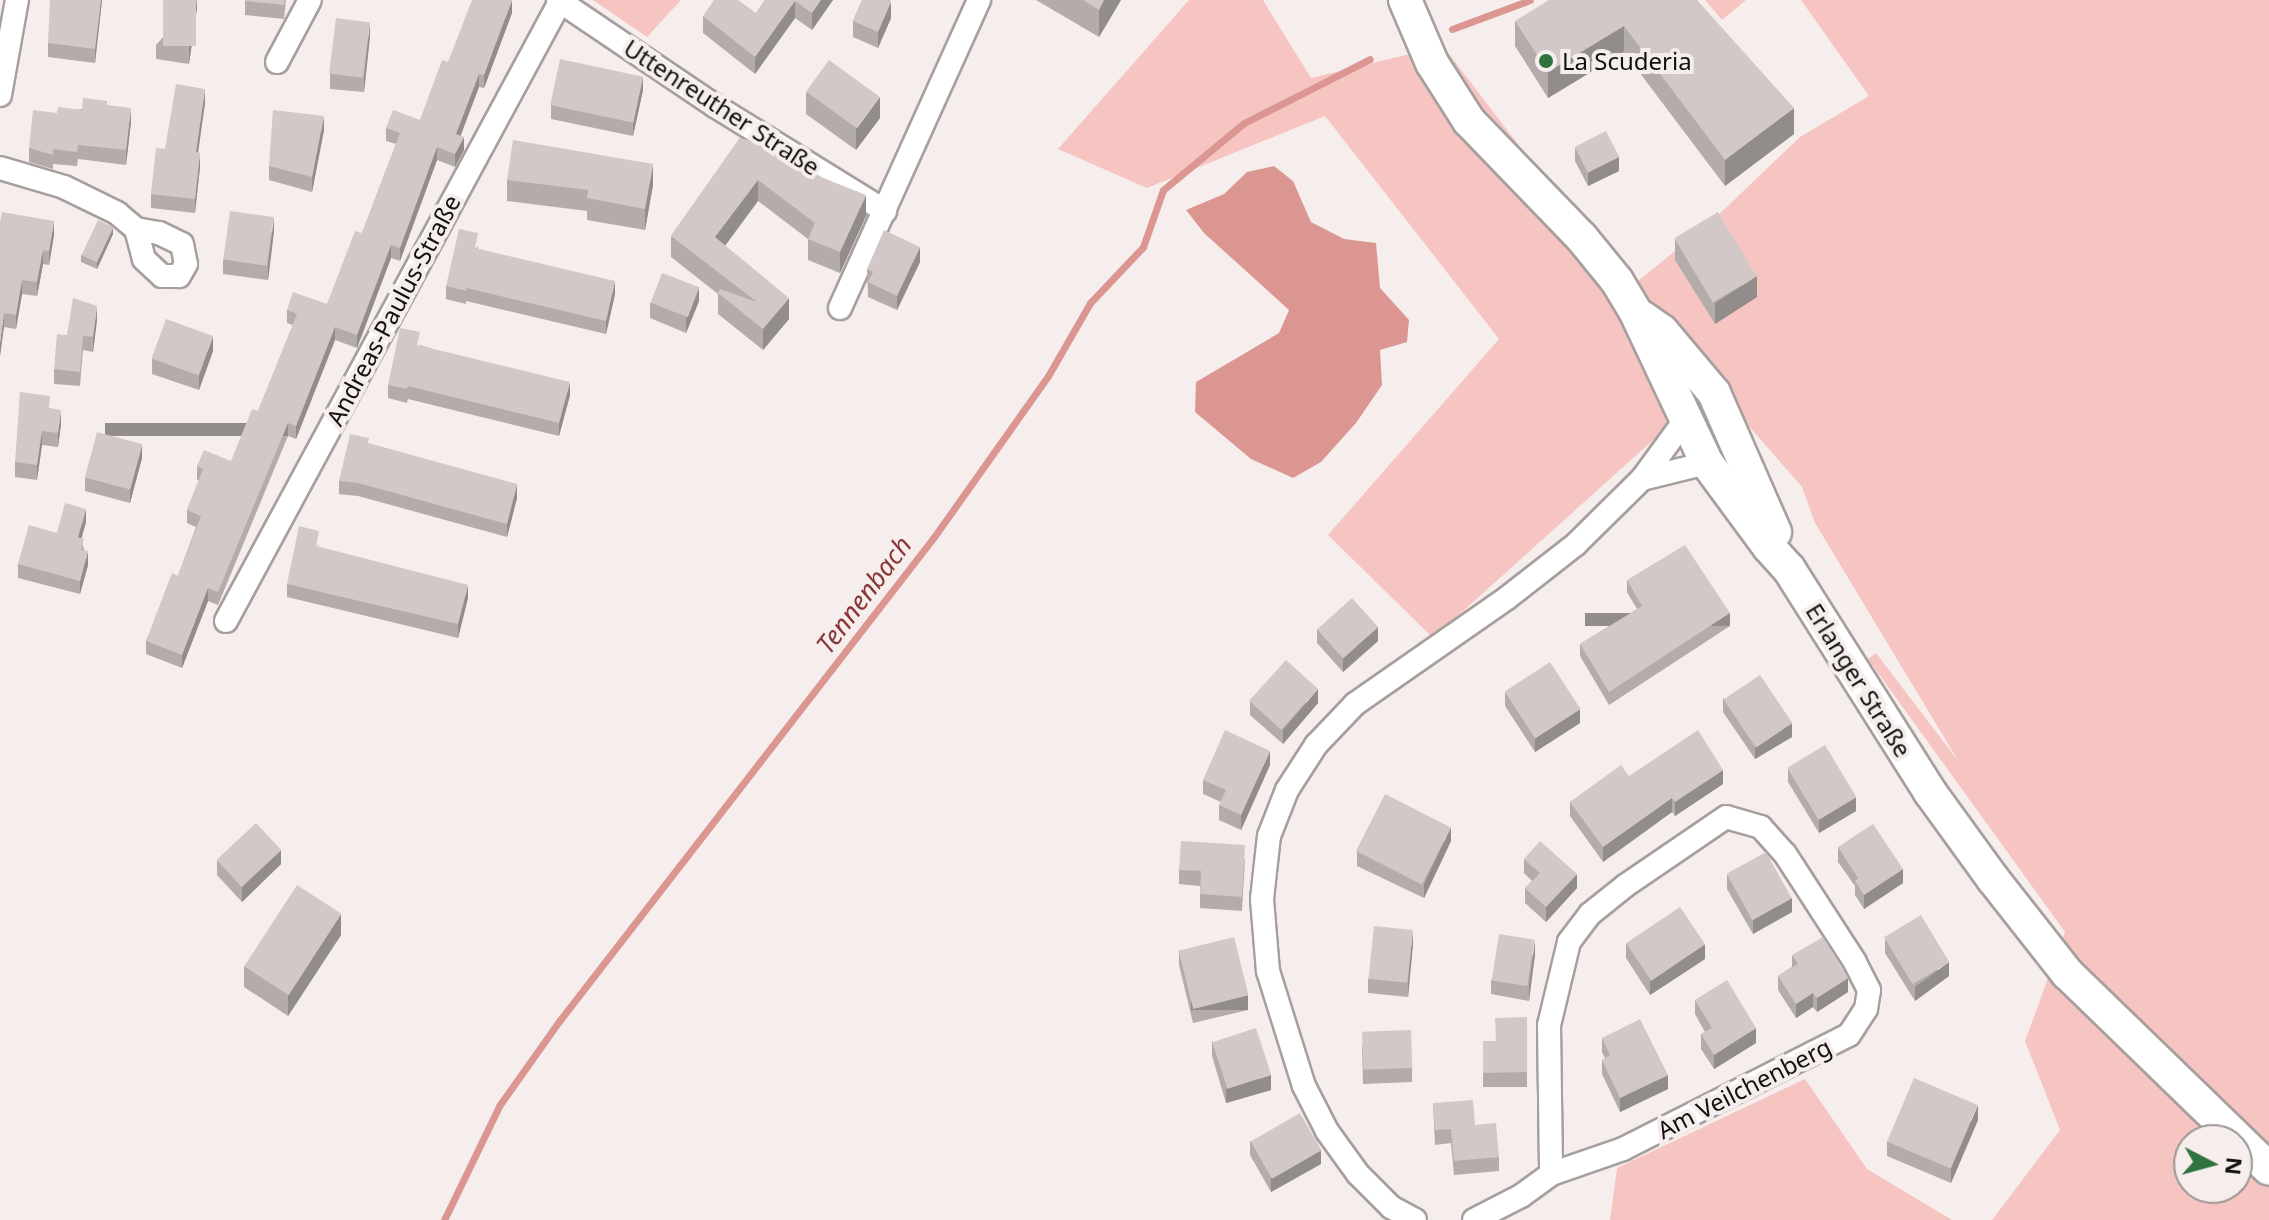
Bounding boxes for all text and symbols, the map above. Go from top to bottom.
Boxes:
street label: Uttenreuther Straße [619,33,825,181]
place label: La Scuderia [1562,47,1692,75]
marker: La Scuderia [1537,52,1555,70]
street label: Andreas-Paulus-Straße [320,190,466,430]
water label: Tennenbach [810,530,918,660]
street label: Erlanger Straße [1800,598,1918,762]
street label: Am Veilchenberg [1652,1032,1836,1144]
north arrow [2173,1124,2253,1204]
text: N [2219,1156,2251,1177]

